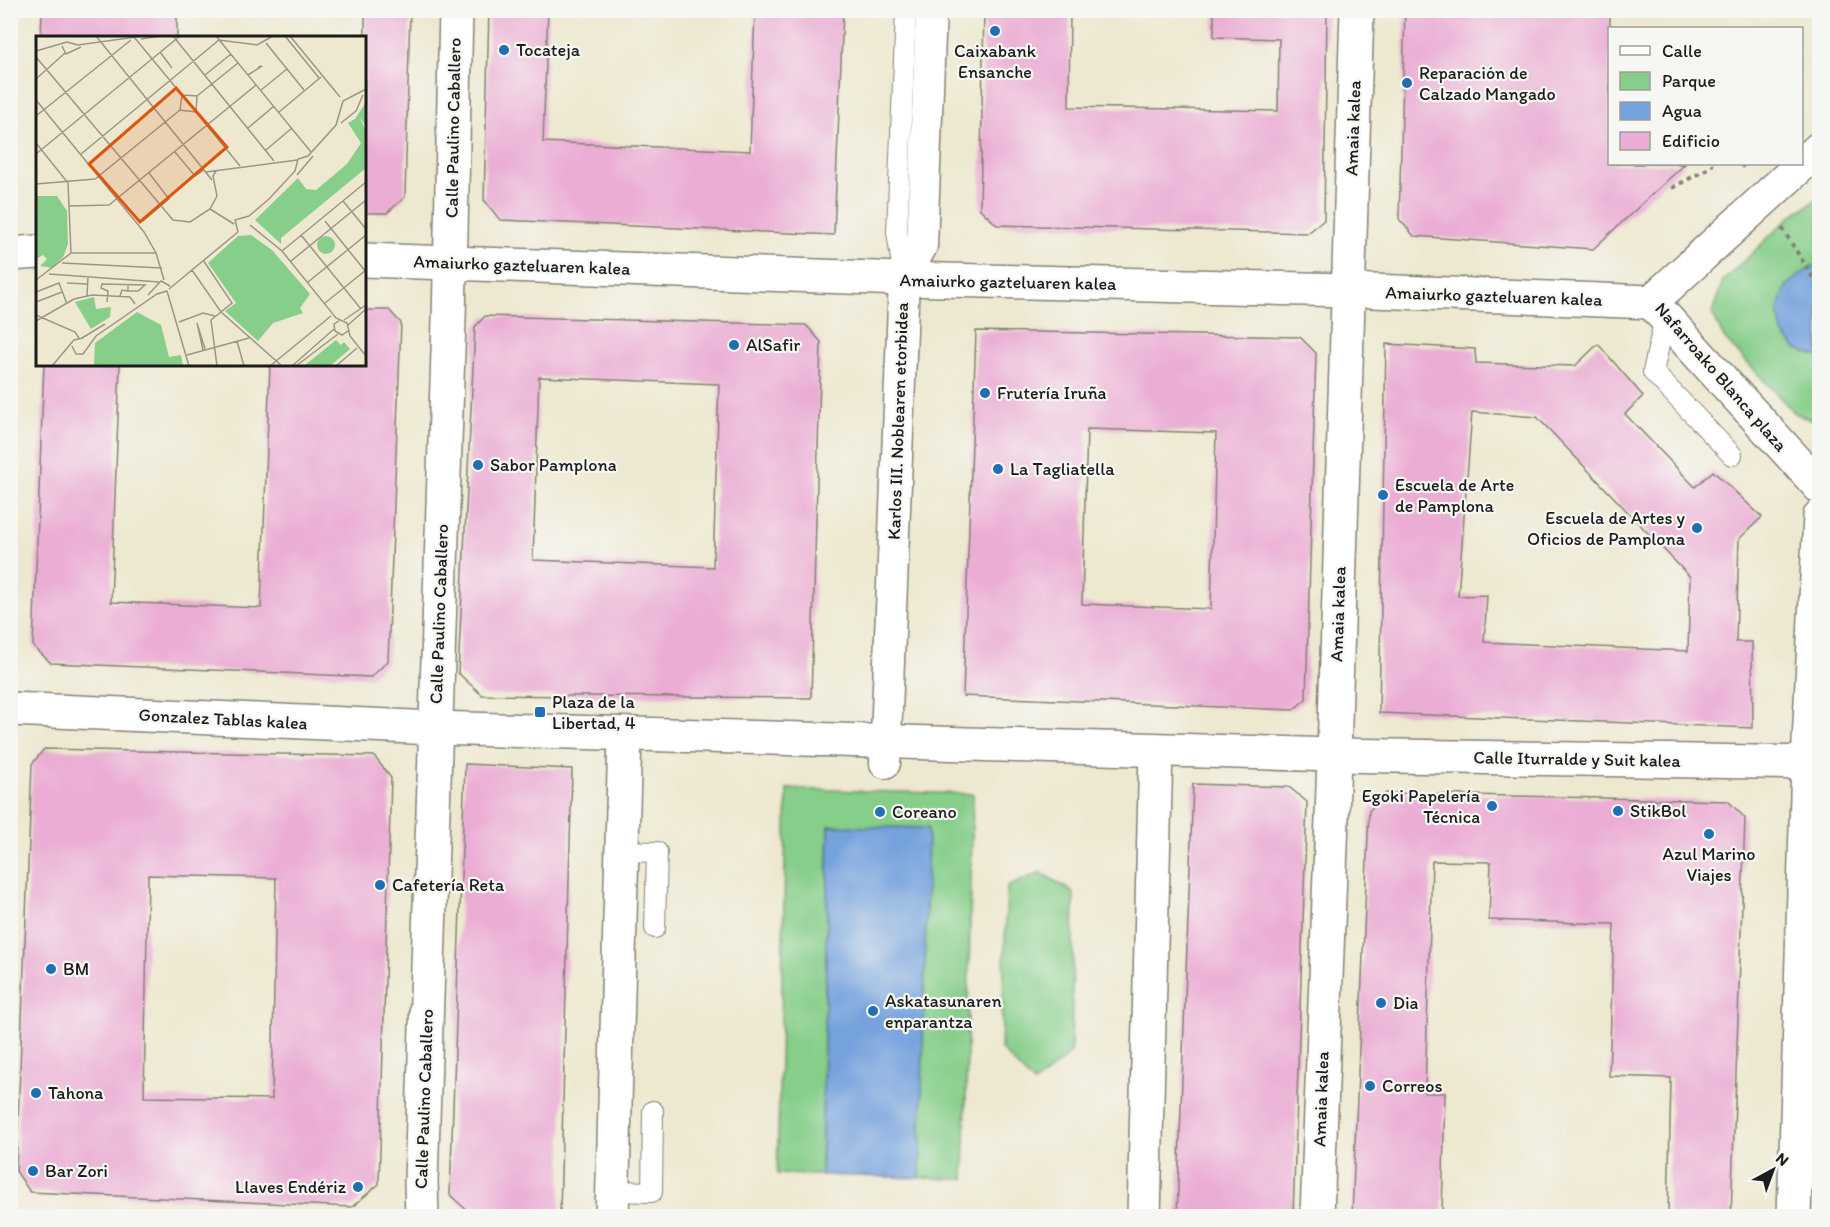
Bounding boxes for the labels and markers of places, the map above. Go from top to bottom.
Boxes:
marker: Caixabank Ensanche [988,24,1002,38]
place label: Tocateja [516,39,581,61]
place label: Caixabank Ensanche [954,40,1037,83]
marker: Tocateja [497,43,511,57]
place label: Reparación de Calzado Mangado [1419,62,1556,105]
marker: Reparación de Calzado Mangado [1400,76,1414,90]
place label: AlSafir [746,334,801,356]
marker: AlSafir [727,338,741,352]
place label: Frutería Iruña [997,382,1107,404]
marker: Frutería Iruña [978,386,992,400]
place label: Sabor Pamplona [490,454,617,476]
marker: Sabor Pamplona [471,458,485,472]
place label: La Tagliatella [1010,458,1115,480]
marker: La Tagliatella [991,462,1005,476]
place label: Escuela de Arte de Pamplona [1395,474,1514,517]
marker: Escuela de Arte de Pamplona [1376,488,1390,502]
place label: Escuela de Artes y Oficios de Pamplona [1527,507,1686,550]
marker: Escuela de Artes y Oficios de Pamplona [1690,521,1704,535]
place label: Plaza de la Libertad, 4 [552,691,636,734]
marker: Plaza de la Libertad, 4 [533,705,547,719]
place label: Egoki Papelería Técnica [1362,785,1481,828]
marker: Egoki Papelería Técnica [1485,799,1499,813]
place label: StikBol [1630,800,1686,822]
place label: Coreano [892,801,957,823]
marker: StikBol [1611,804,1625,818]
marker: Coreano [873,805,887,819]
marker: Azul Marino Viajes [1702,827,1716,841]
place label: Azul Marino Viajes [1663,843,1756,886]
place label: Cafetería Reta [392,874,505,896]
marker: Cafetería Reta [373,878,387,892]
place label: BM [63,958,89,980]
marker: BM [44,962,58,976]
place label: Askatasunaren enparantza [885,990,1002,1033]
place label: Dia [1393,992,1419,1014]
marker: Dia [1374,996,1388,1010]
marker: Askatasunaren enparantza [866,1004,880,1018]
place label: Correos [1382,1075,1443,1097]
marker: Correos [1363,1079,1377,1093]
place label: Tahona [48,1082,104,1104]
marker: Tahona [29,1086,43,1100]
place label: Bar Zori [45,1160,108,1182]
marker: Bar Zori [26,1164,40,1178]
place label: Llaves Endériz [235,1176,347,1198]
marker: Llaves Endériz [351,1180,365,1194]

